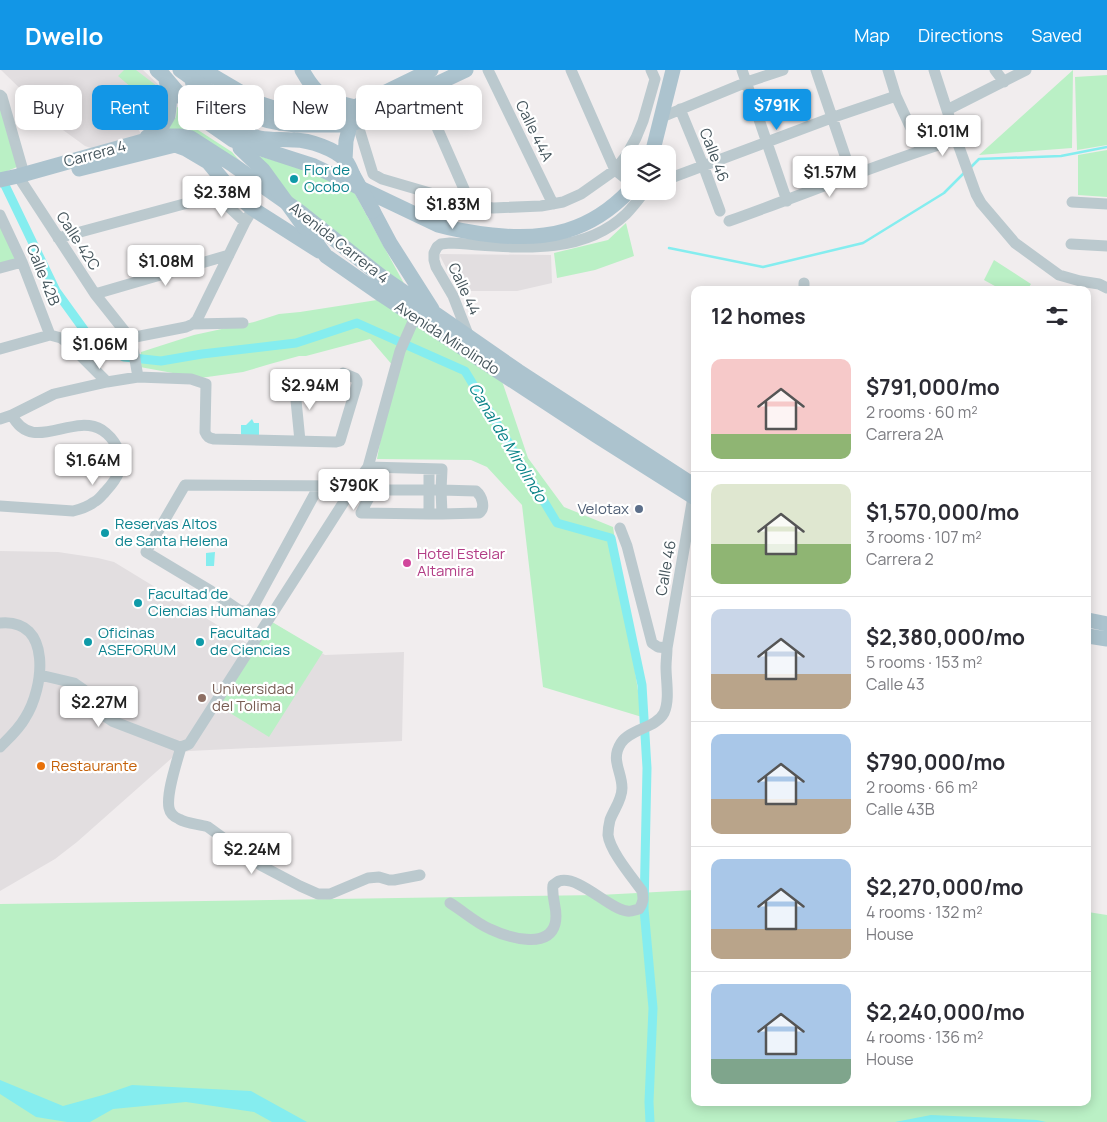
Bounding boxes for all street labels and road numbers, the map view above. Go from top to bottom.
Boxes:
street label: Calle 44A [511,97,558,165]
street label: Calle 46 [695,125,734,185]
street label: Carrera 4 [61,135,129,172]
street label: Avenida Carrera 4 [285,197,394,288]
street label: Calle 42C [52,207,105,274]
street label: Calle 42B [22,241,65,309]
street label: Calle 44 [443,259,486,319]
street label: Avenida Mirolindo [391,296,504,379]
street label: Calle 46 [650,539,681,597]

